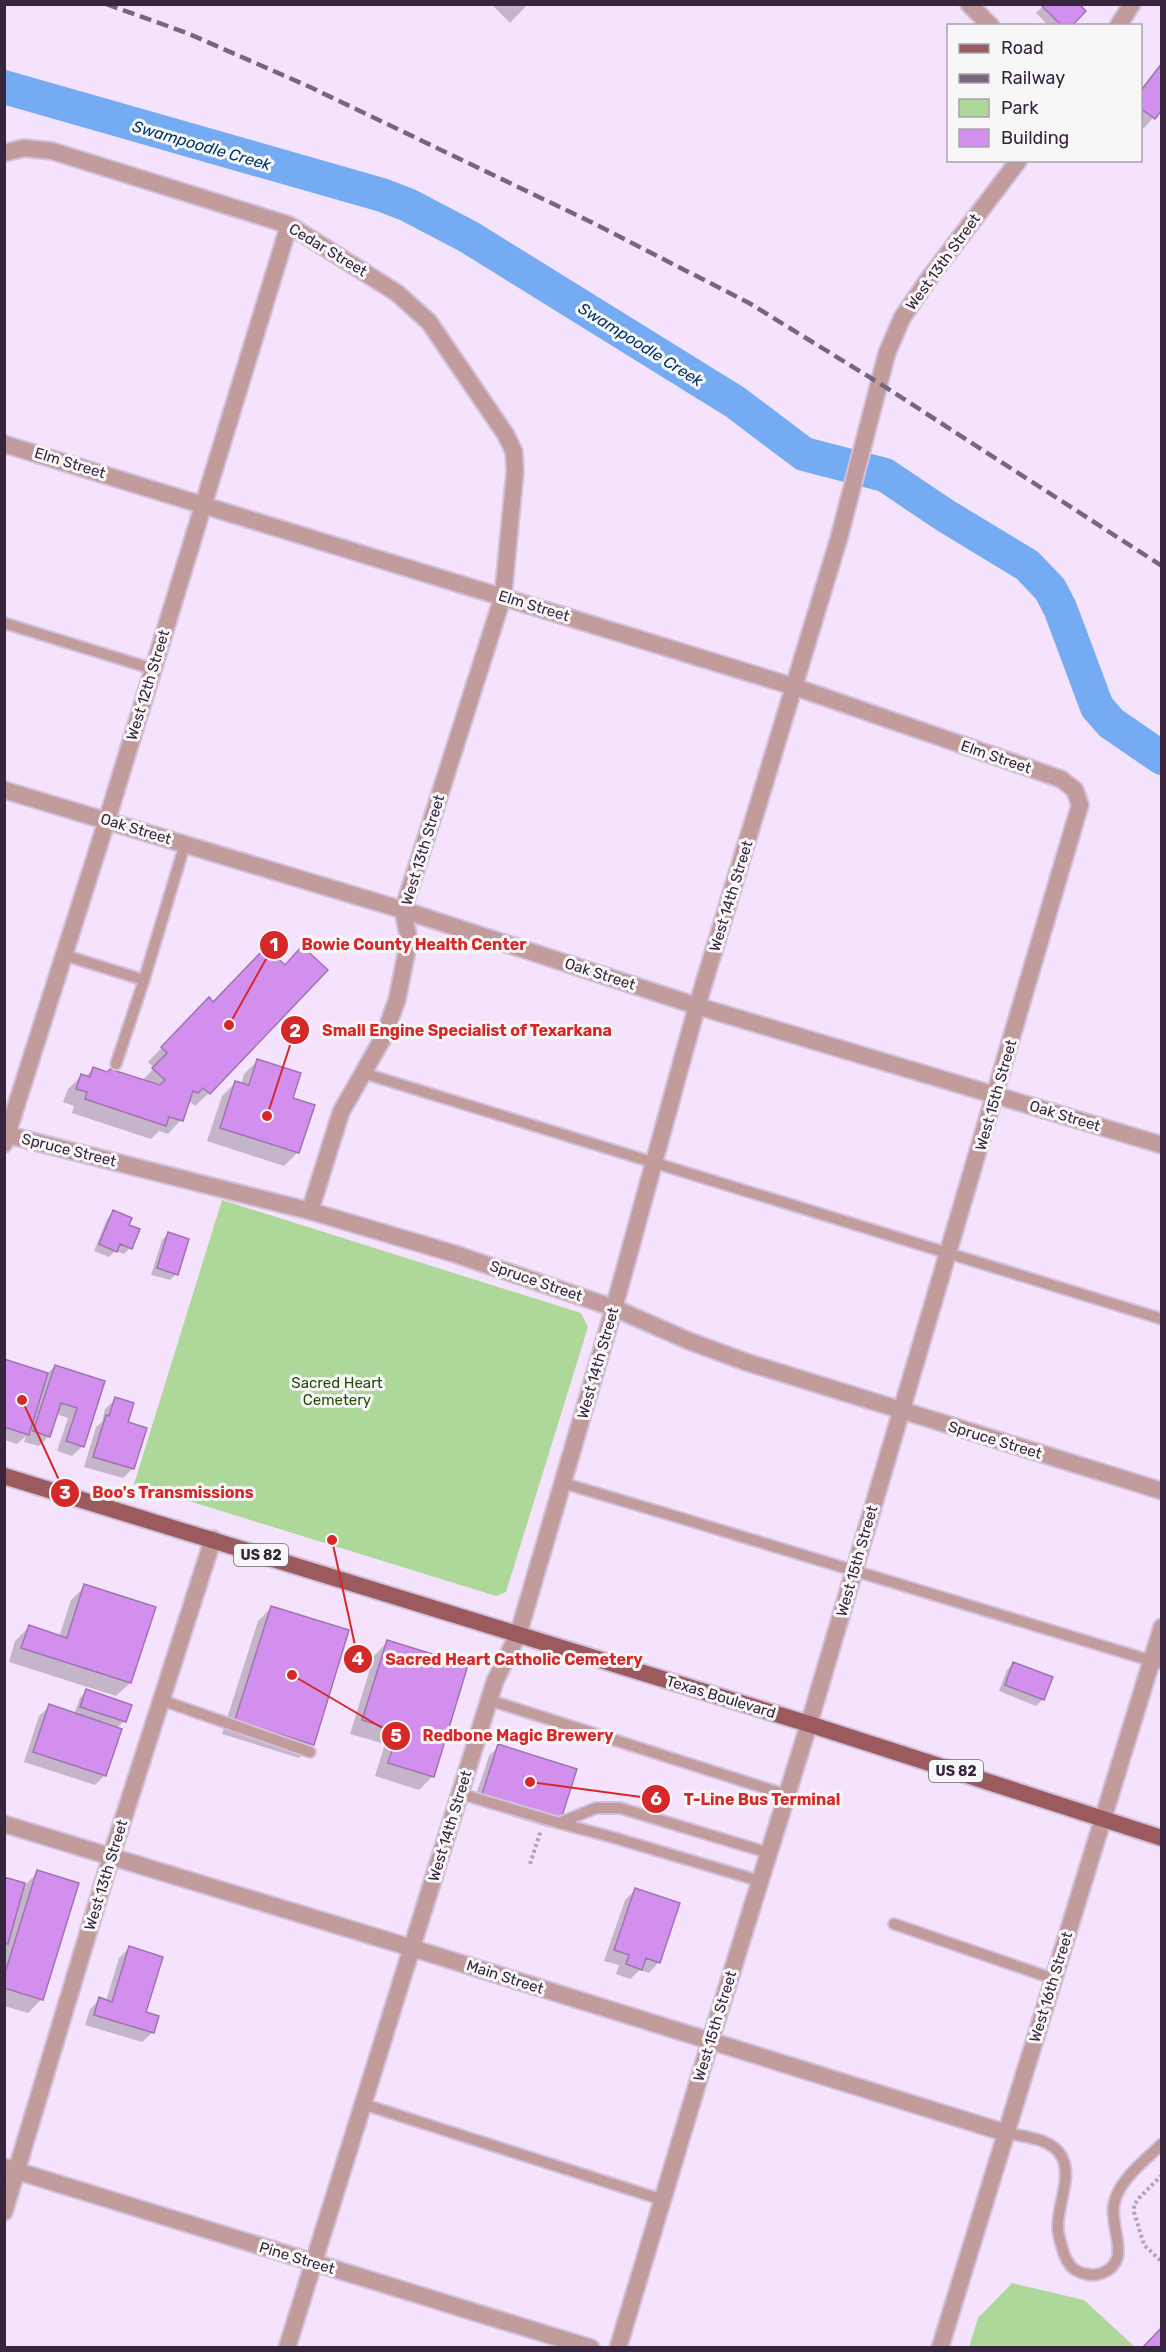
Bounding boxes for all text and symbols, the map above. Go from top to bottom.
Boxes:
legend [947,24,1142,162]
text: Road [1001,37,1044,59]
text: Railway [1001,67,1065,89]
text: Park [1001,97,1039,119]
water label: Swampoodle Creek [130,117,274,175]
text: Building [1001,127,1069,149]
street label: West 13th Street [902,210,984,314]
street label: Cedar Street [286,220,370,280]
water label: Swampoodle Creek [575,298,707,391]
street label: Elm Street [32,444,108,482]
street label: Elm Street [496,587,572,625]
street label: West 12th Street [123,627,173,742]
street label: Elm Street [958,737,1034,777]
street label: West 13th Street [398,792,448,908]
street label: Oak Street [98,810,174,848]
street label: West 14th Street [706,838,756,954]
callout: Bowie County Health Center [259,928,539,962]
text: 1 [270,934,278,956]
text: Bowie County Health Center [301,935,527,954]
street label: Oak Street [562,954,638,994]
callout: Small Engine Specialist of Texarkana [280,1013,625,1047]
text: 2 [289,1020,301,1042]
text: Small Engine Specialist of Texarkana [322,1021,612,1040]
street label: West 15th Street [972,1037,1020,1153]
street label: Oak Street [1027,1097,1103,1135]
street label: Spruce Street [20,1130,118,1170]
street label: Spruce Street [487,1257,585,1305]
street label: West 14th Street [573,1305,623,1421]
park label: Sacred Heart Cemetery [291,1374,383,1409]
street label: Spruce Street [946,1417,1044,1463]
callout: Boo's Transmissions [50,1476,266,1510]
text: 3 [59,1482,71,1504]
text: Boo's Transmissions [92,1483,254,1502]
street label: West 15th Street [833,1503,881,1619]
road number: US 82 [234,1544,288,1566]
callout: Sacred Heart Catholic Cemetery [343,1642,654,1676]
text: 4 [352,1648,364,1670]
text: Sacred Heart Catholic Cemetery [385,1650,643,1669]
street label: Texas Boulevard [664,1672,778,1722]
callout: Redbone Magic Brewery [381,1719,626,1753]
text: 5 [390,1725,402,1747]
text: Redbone Magic Brewery [422,1726,614,1745]
road number: US 82 [929,1760,983,1782]
street label: West 14th Street [425,1768,475,1884]
callout: T-Line Bus Terminal [641,1782,852,1816]
text: 6 [650,1788,662,1810]
text: T-Line Bus Terminal [684,1790,840,1809]
street label: West 13th Street [81,1817,131,1933]
street label: West 16th Street [1026,1929,1076,2045]
street label: Main Street [464,1956,546,1998]
street label: West 15th Street [690,1968,740,2083]
street label: Pine Street [257,2238,337,2278]

